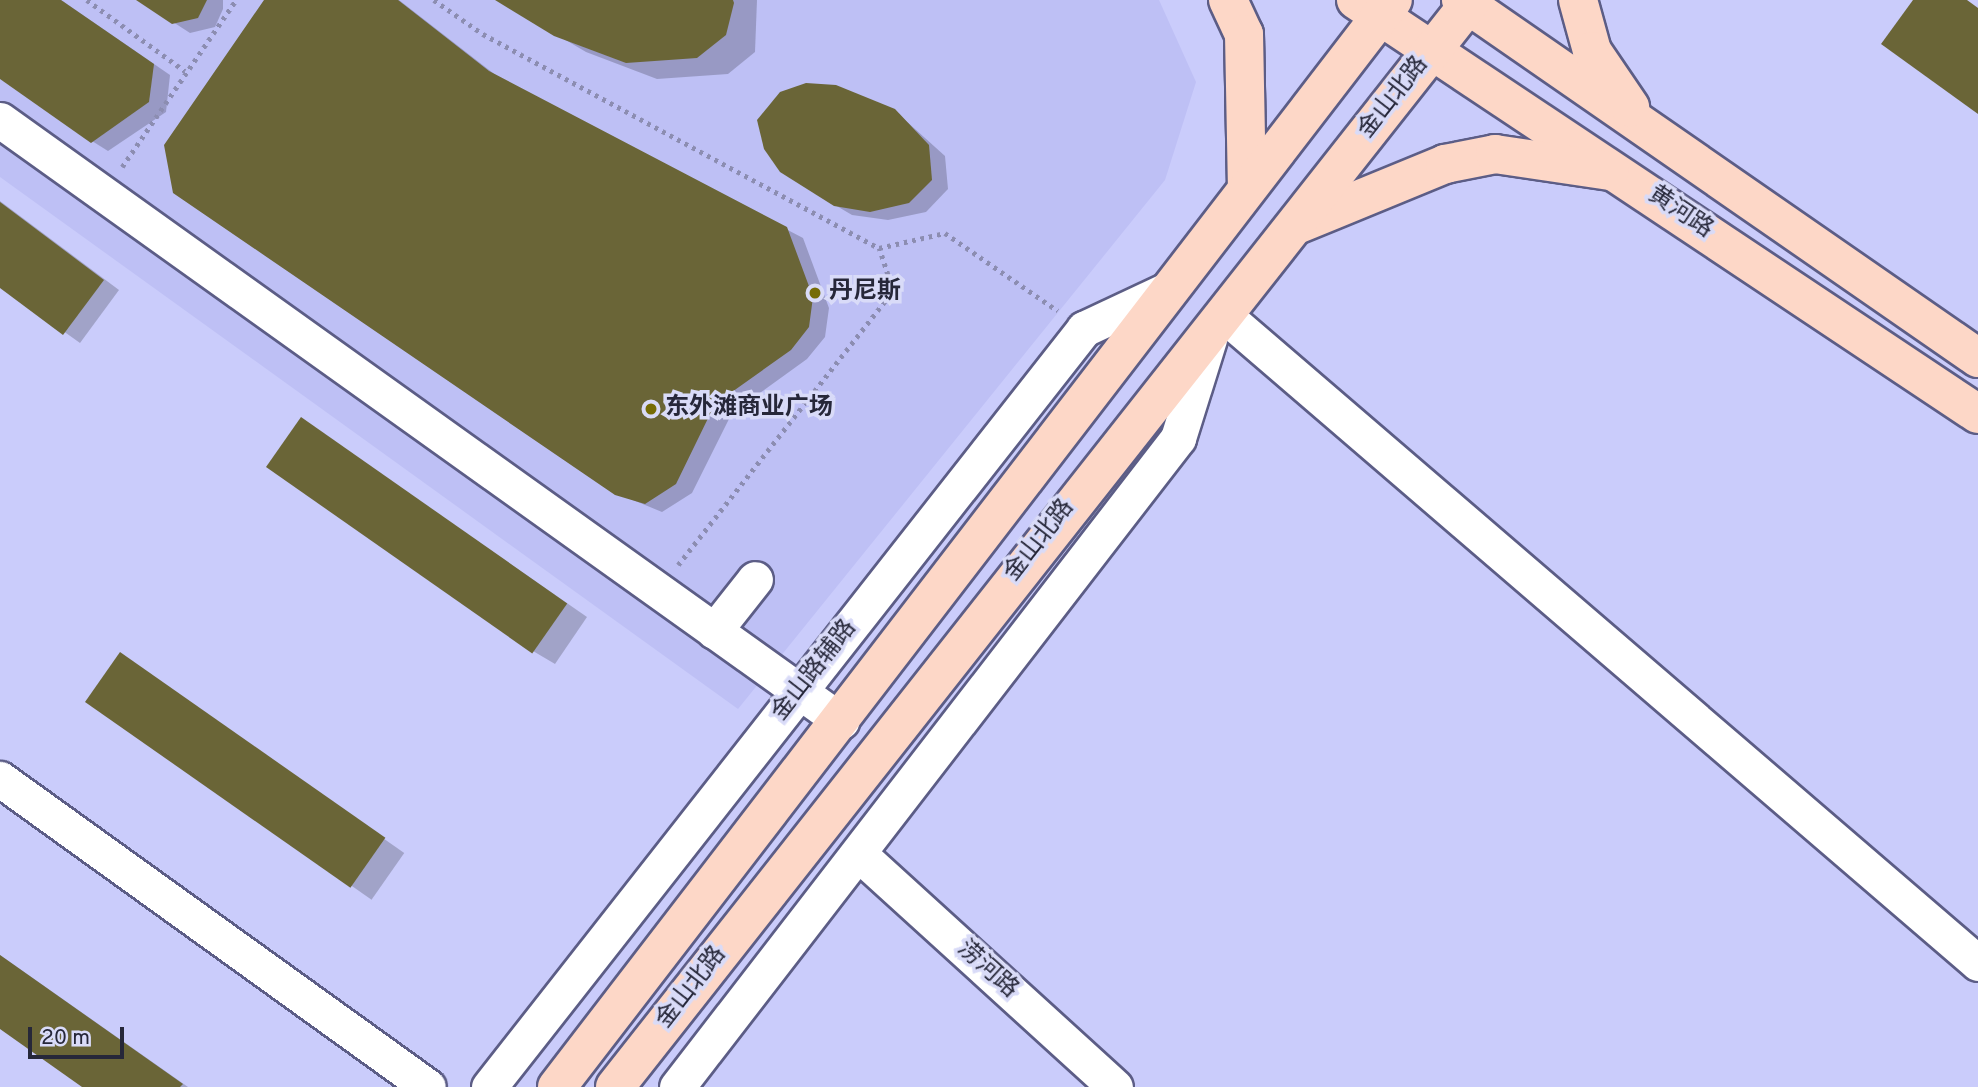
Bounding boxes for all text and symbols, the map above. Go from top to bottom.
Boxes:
street label: 金山北路 [1353,51,1435,145]
street label: 黄河路 [1642,181,1718,245]
place label: 丹尼斯 [829,279,901,307]
marker: 丹尼斯 [807,285,823,301]
place label: 东外滩商业广场 [665,395,833,423]
marker: 东外滩商业广场 [643,401,659,417]
street label: 金山北路 [999,494,1081,588]
street label: 金山路辅路 [767,615,863,727]
street label: 涝河路 [951,935,1023,1005]
street label: 金山北路 [651,941,733,1035]
scale bar [32,1014,128,1058]
text: 20 m [41,1025,90,1052]

